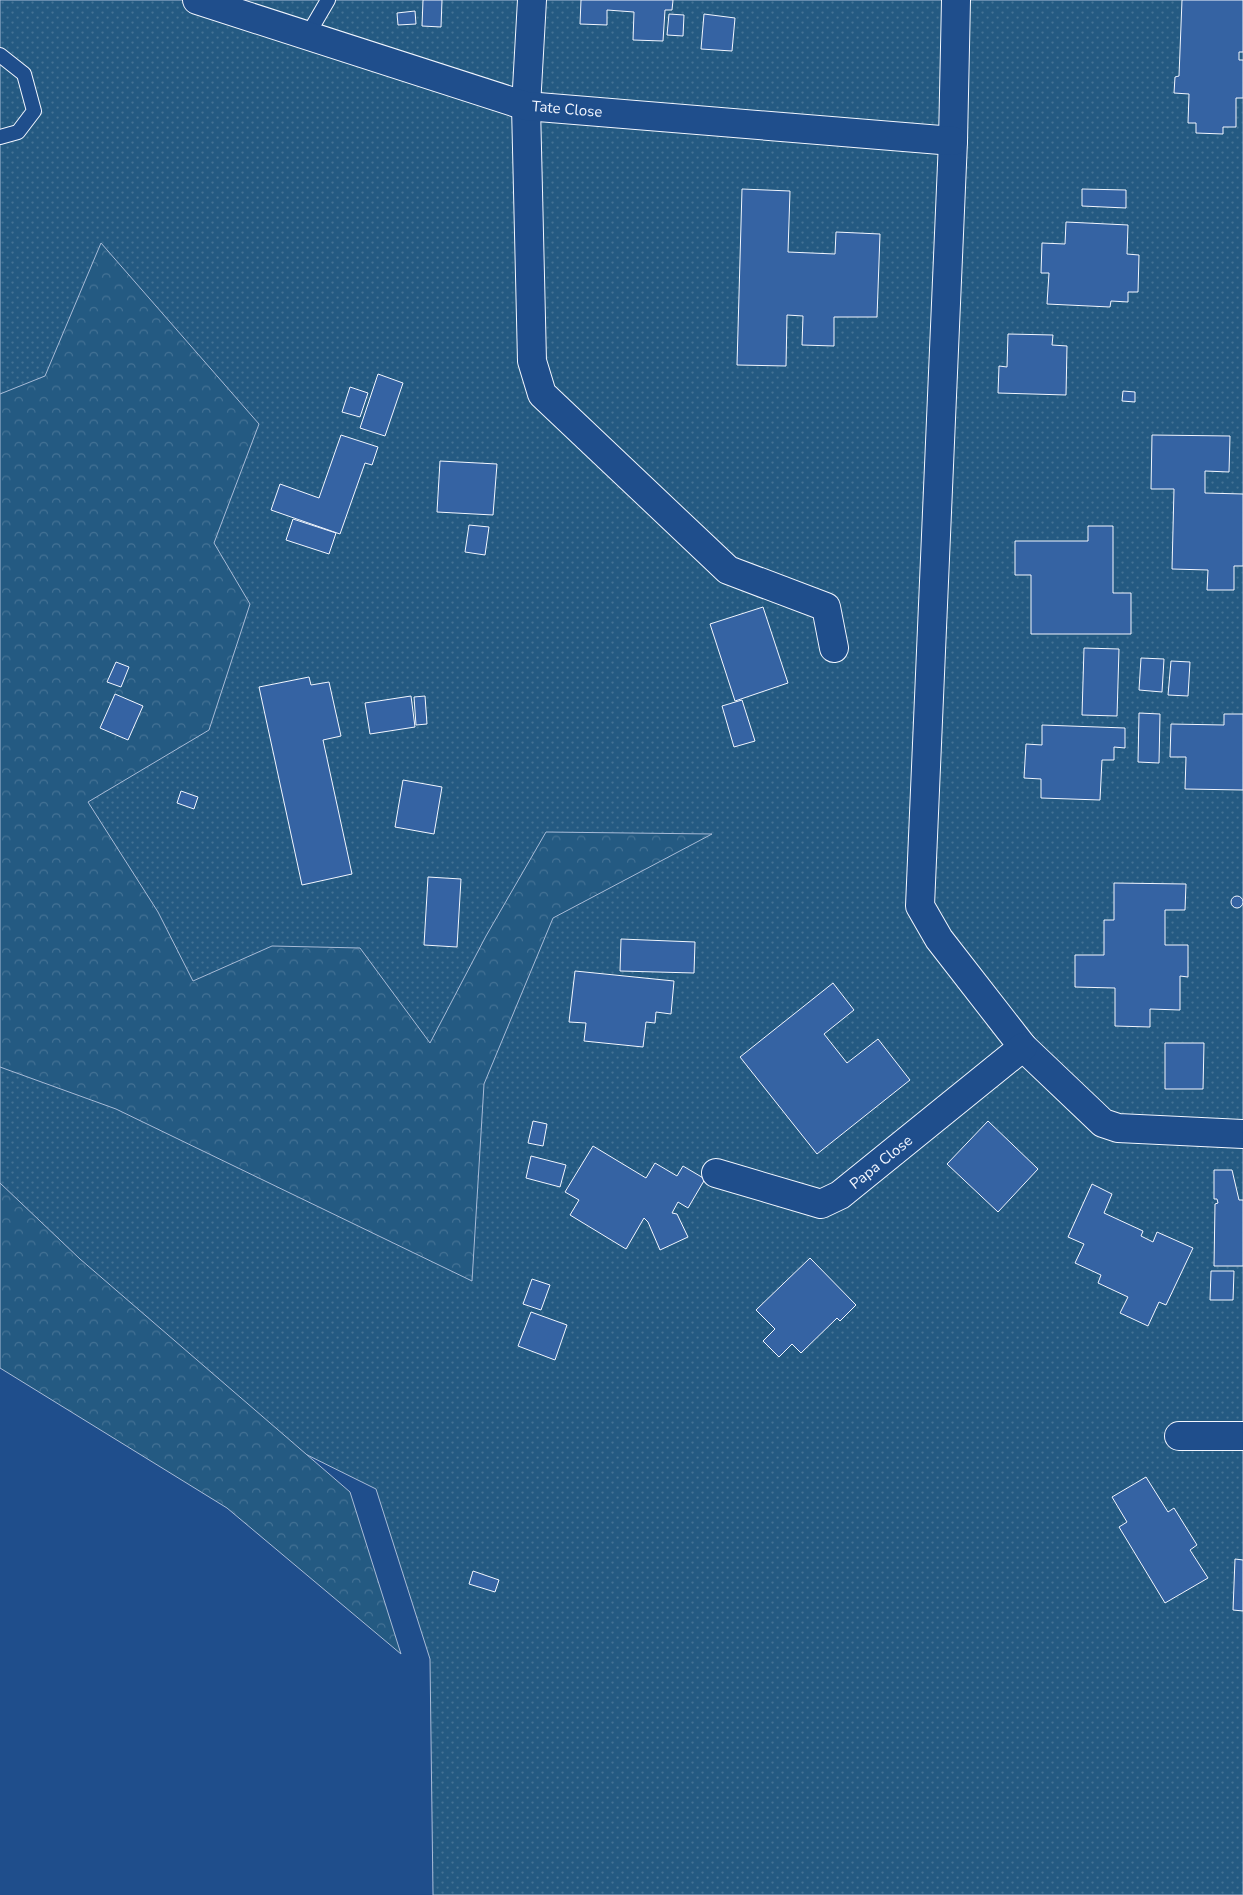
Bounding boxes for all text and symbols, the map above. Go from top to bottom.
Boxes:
street label: Tate Close [531,96,603,122]
street label: Papa Close [845,1130,917,1194]

